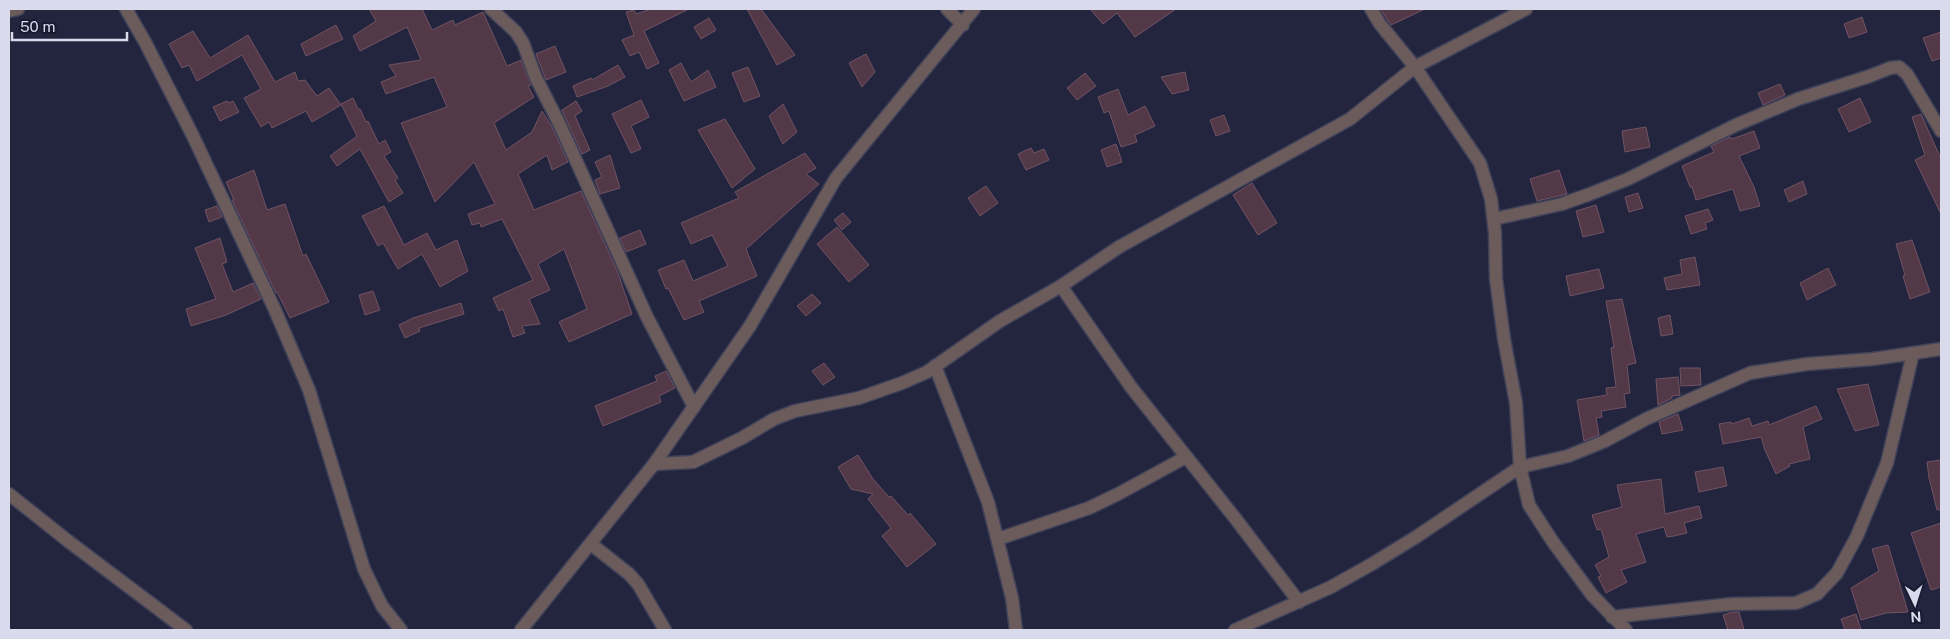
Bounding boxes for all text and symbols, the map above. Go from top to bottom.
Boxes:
scale bar [12,10,128,42]
text: 50 m [20,18,55,35]
north arrow [1890,579,1940,629]
text: N [1910,609,1922,625]

